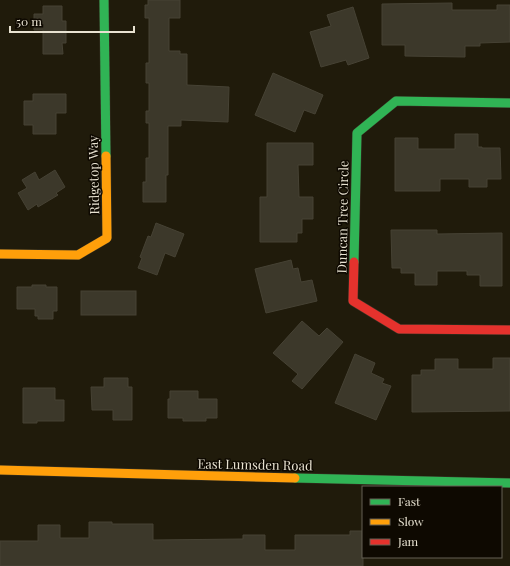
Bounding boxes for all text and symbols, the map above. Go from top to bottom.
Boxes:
scale bar [10,8,134,34]
text: 50 m [16,13,42,29]
street label: Ridgetop Way [84,135,102,215]
street label: Duncan Tree Circle [333,160,351,274]
street label: East Lumsden Road [197,454,313,474]
legend [362,486,502,558]
text: Fast [398,493,421,509]
text: Slow [398,513,424,529]
text: Jam [397,533,419,549]

